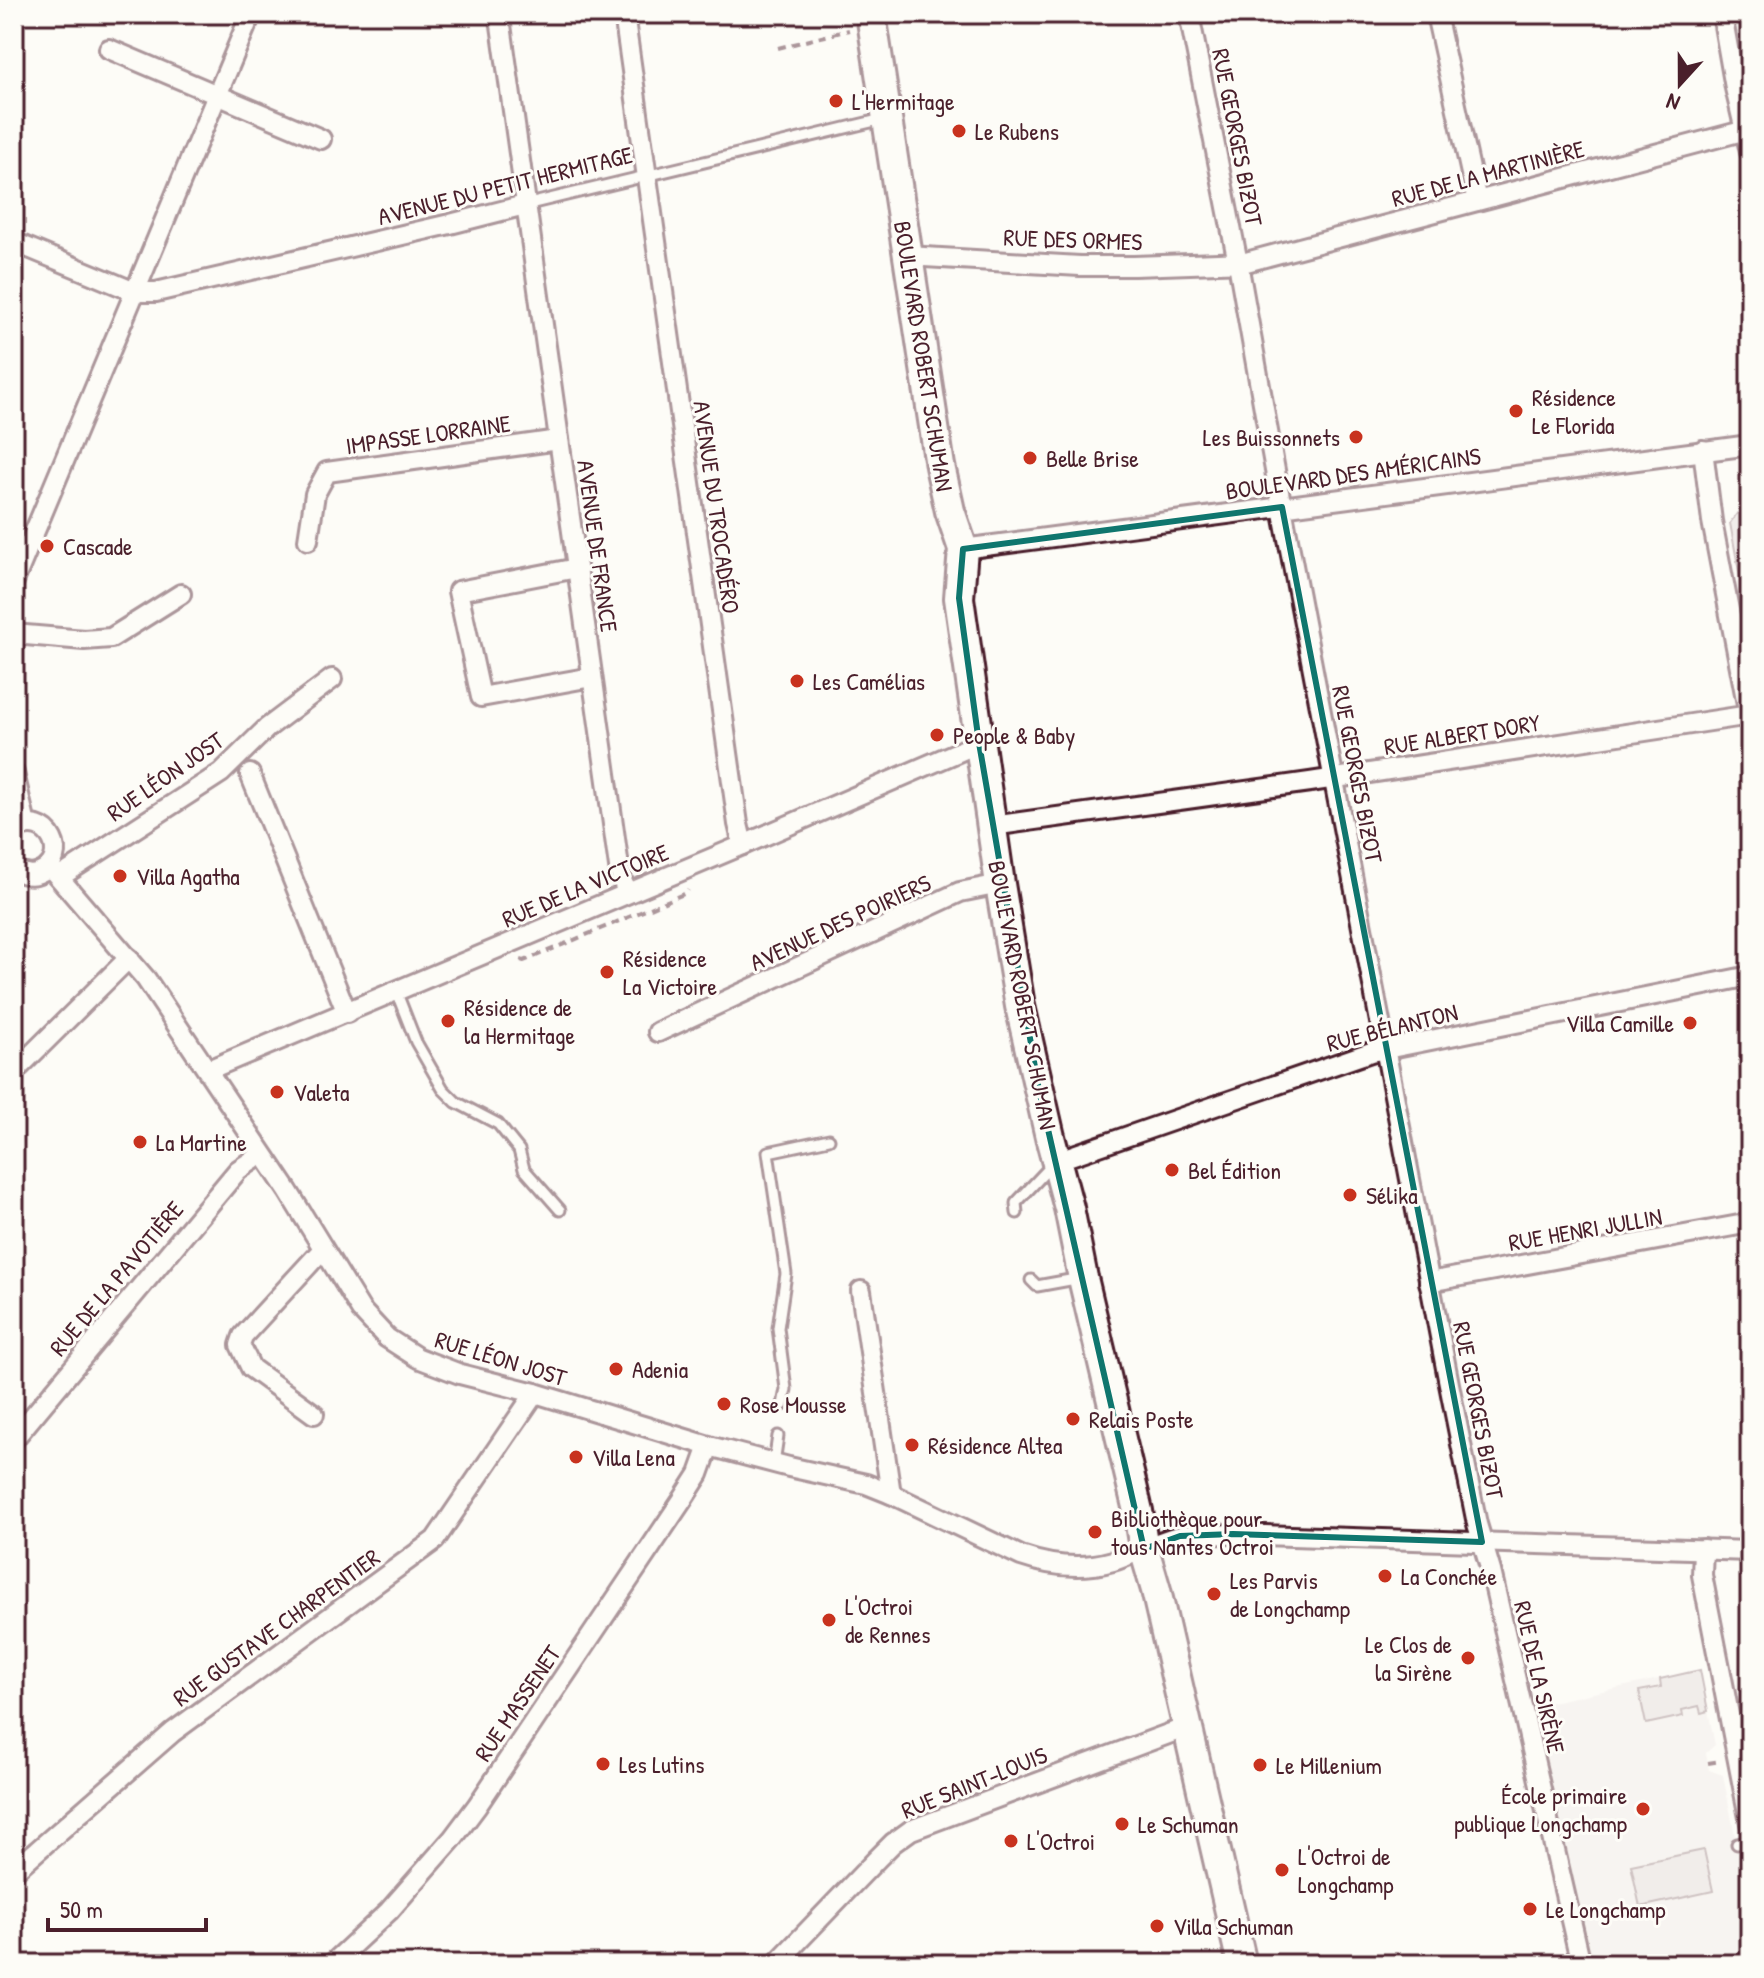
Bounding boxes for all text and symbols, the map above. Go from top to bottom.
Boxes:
north arrow [1640,44,1720,124]
street label: RUE GEORGES BIZOT [1205,46,1271,229]
place label: L'Hermitage [852,85,955,117]
text: N [1662,86,1684,119]
marker: L'Hermitage [827,92,845,110]
place label: Le Rubens [975,115,1059,147]
marker: Le Rubens [950,122,968,140]
street label: RUE DE LA MARTINIÈRE [1388,132,1588,214]
street label: AVENUE DU PETIT HERMITAGE [374,138,636,232]
street label: BOULEVARD ROBERT SCHUMAN [887,219,961,493]
street label: RUE DES ORMES [1003,221,1143,257]
place label: Résidence Le Florida [1532,381,1616,441]
street label: AVENUE DU TROCADÉRO [686,399,748,615]
marker: Résidence Le Florida [1507,402,1525,420]
street label: IMPASSE LORRAINE [344,407,513,461]
place label: Les Buissonnets [1203,421,1340,453]
marker: Les Buissonnets [1347,428,1365,446]
street label: BOULEVARD DES AMÉRICAINS [1223,439,1483,507]
place label: Belle Brise [1046,442,1139,474]
marker: Belle Brise [1021,449,1039,467]
street label: AVENUE DE FRANCE [570,458,626,635]
place label: Cascade [63,530,133,562]
marker: Cascade [38,537,56,555]
place label: Les Camélias [813,665,925,697]
marker: Les Camélias [788,672,806,690]
street label: RUE GEORGES BIZOT [1325,683,1391,866]
street label: RUE ALBERT DORY [1382,706,1543,762]
place label: People & Baby [953,719,1075,751]
street label: RUE LÉON JOST [100,723,230,828]
marker: People & Baby [928,726,946,744]
street label: RUE DE LA VICTOIRE [497,835,673,934]
street label: BOULEVARD ROBERT SCHUMAN [981,858,1065,1132]
place label: Villa Agatha [136,860,240,892]
street label: AVENUE DES POIRIERS [744,866,936,978]
marker: Villa Agatha [111,867,129,885]
place label: Résidence La Victoire [623,942,718,1002]
marker: Résidence La Victoire [598,963,616,981]
place label: Résidence de la Hermitage [464,991,575,1051]
street label: RUE BÉLANTON [1323,995,1461,1059]
place label: Villa Camille [1566,1007,1674,1039]
marker: Résidence de la Hermitage [439,1012,457,1030]
marker: Villa Camille [1681,1014,1699,1032]
place label: Valeta [293,1076,350,1108]
marker: Valeta [268,1083,286,1101]
place label: La Martine [156,1126,247,1158]
marker: La Martine [131,1133,149,1151]
place label: Bel Édition [1188,1154,1281,1186]
marker: Bel Édition [1163,1161,1181,1179]
place label: Sélika [1366,1179,1418,1211]
marker: Sélika [1341,1186,1359,1204]
street label: RUE DE LA PAVOTIÈRE [42,1193,191,1362]
street label: RUE HENRI JULLIN [1506,1200,1664,1258]
street label: RUE GEORGES BIZOT [1446,1319,1512,1502]
street label: RUE LÉON JOST [431,1323,571,1393]
place label: Adenia [632,1353,688,1385]
marker: Adenia [607,1360,625,1378]
place label: Rose Mousse [740,1388,847,1420]
marker: Rose Mousse [715,1395,733,1413]
place label: Relais Poste [1089,1403,1194,1435]
marker: Relais Poste [1064,1410,1082,1428]
place label: Résidence Altea [928,1429,1063,1461]
marker: Résidence Altea [903,1436,921,1454]
place label: Villa Lena [592,1441,675,1473]
marker: Villa Lena [567,1448,585,1466]
place label: Bibliothèque pour tous Nantes Octroi [1111,1502,1274,1562]
marker: Bibliothèque pour tous Nantes Octroi [1086,1523,1104,1541]
street label: RUE GUSTAVE CHARPENTIER [166,1541,386,1713]
place label: La Conchée [1401,1560,1497,1592]
place label: Les Parvis de Longchamp [1230,1564,1350,1624]
marker: La Conchée [1376,1567,1394,1585]
marker: Les Parvis de Longchamp [1205,1585,1223,1603]
place label: L'Octroi de Rennes [845,1590,930,1650]
street label: RUE DE LA SIRÈNE [1507,1598,1573,1757]
marker: L'Octroi de Rennes [820,1611,838,1629]
place label: Le Clos de la Sirène [1365,1628,1452,1688]
street label: RUE MASSENET [466,1638,568,1767]
marker: Le Clos de la Sirène [1459,1649,1477,1667]
street label: RUE SAINT-LOUIS [896,1738,1052,1826]
place label: Les Lutins [619,1748,705,1780]
place label: Le Millenium [1276,1749,1382,1781]
marker: Les Lutins [594,1755,612,1773]
marker: Le Millenium [1251,1756,1269,1774]
place label: École primaire publique Longchamp [1454,1779,1627,1839]
marker: École primaire publique Longchamp [1634,1800,1652,1818]
place label: Le Schuman [1138,1808,1239,1840]
marker: Le Schuman [1113,1815,1131,1833]
place label: L'Octroi [1027,1825,1095,1857]
marker: L'Octroi [1002,1832,1020,1850]
place label: L'Octroi de Longchamp [1298,1840,1394,1900]
marker: L'Octroi de Longchamp [1273,1861,1291,1879]
scale bar [48,1882,206,1932]
text: 50 m [60,1893,103,1925]
place label: Le Longchamp [1546,1893,1666,1925]
marker: Le Longchamp [1521,1900,1539,1918]
place label: Villa Schuman [1173,1910,1294,1942]
marker: Villa Schuman [1148,1917,1166,1935]

